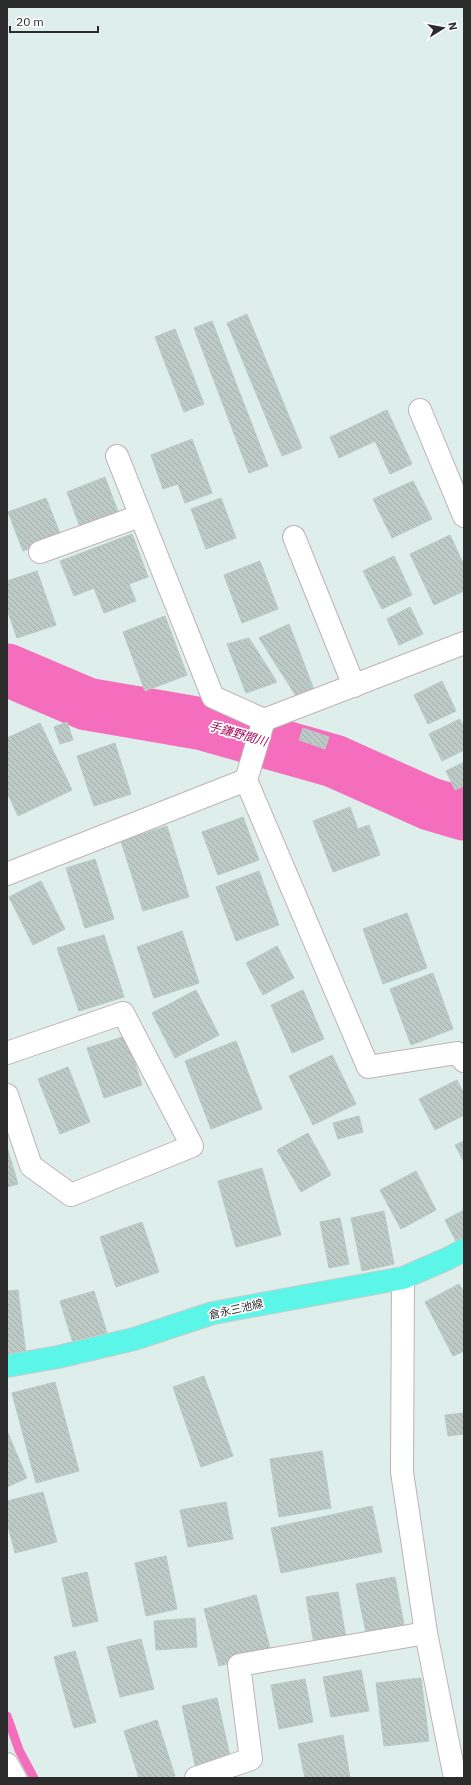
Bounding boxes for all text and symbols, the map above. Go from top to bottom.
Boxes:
scale bar [10,8,98,34]
north arrow [423,8,463,48]
text: 20 m [16,14,44,29]
text: N [445,21,460,31]
water label: 手鎌野間川 [207,718,271,750]
street label: 倉永三池線 [208,1296,264,1322]

